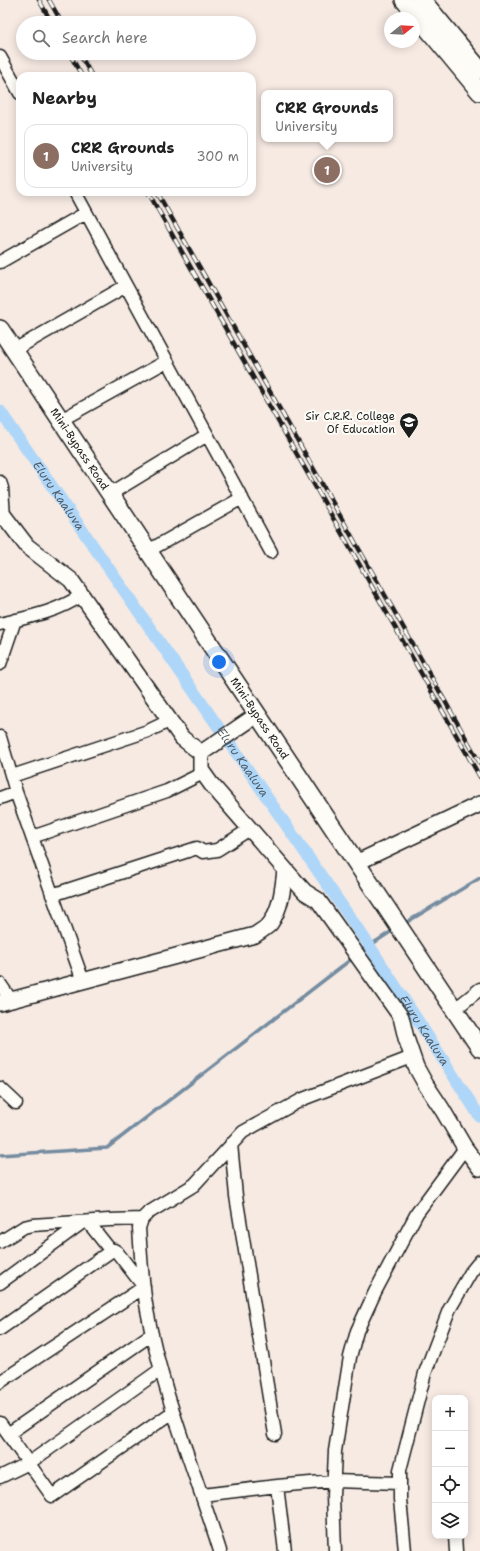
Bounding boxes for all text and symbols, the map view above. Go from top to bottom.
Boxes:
north arrow [384,12,420,48]
search box [16,16,256,60]
icon: search [30,27,52,49]
text: Search here [62,28,148,48]
text: Nearby [32,87,97,109]
popup [261,90,393,142]
text: CRR Grounds [275,98,379,118]
text: University [275,118,337,135]
text: CRR Grounds [71,138,174,158]
text: 1 [43,148,49,165]
text: 300 m [196,148,239,165]
pin: 1 [314,155,340,185]
text: University [71,158,133,175]
street label: Mini-Bypass Road [47,405,113,493]
place label: Sir C.R.R. College Of Education [305,409,395,437]
school or university icon: Sir C.R.R. College Of Education [398,411,420,439]
water label: Eluru Kaaluva [29,458,88,534]
your location [209,652,229,672]
street label: Mini-Bypass Road [227,674,293,762]
water label: Eluru Kaaluva [213,724,272,800]
water label: Eluru Kaaluva [396,992,453,1069]
map controls [432,1395,468,1539]
button: + [432,1395,468,1431]
button: − [432,1431,468,1467]
button: locate [432,1467,468,1503]
button: layers [432,1503,468,1539]

